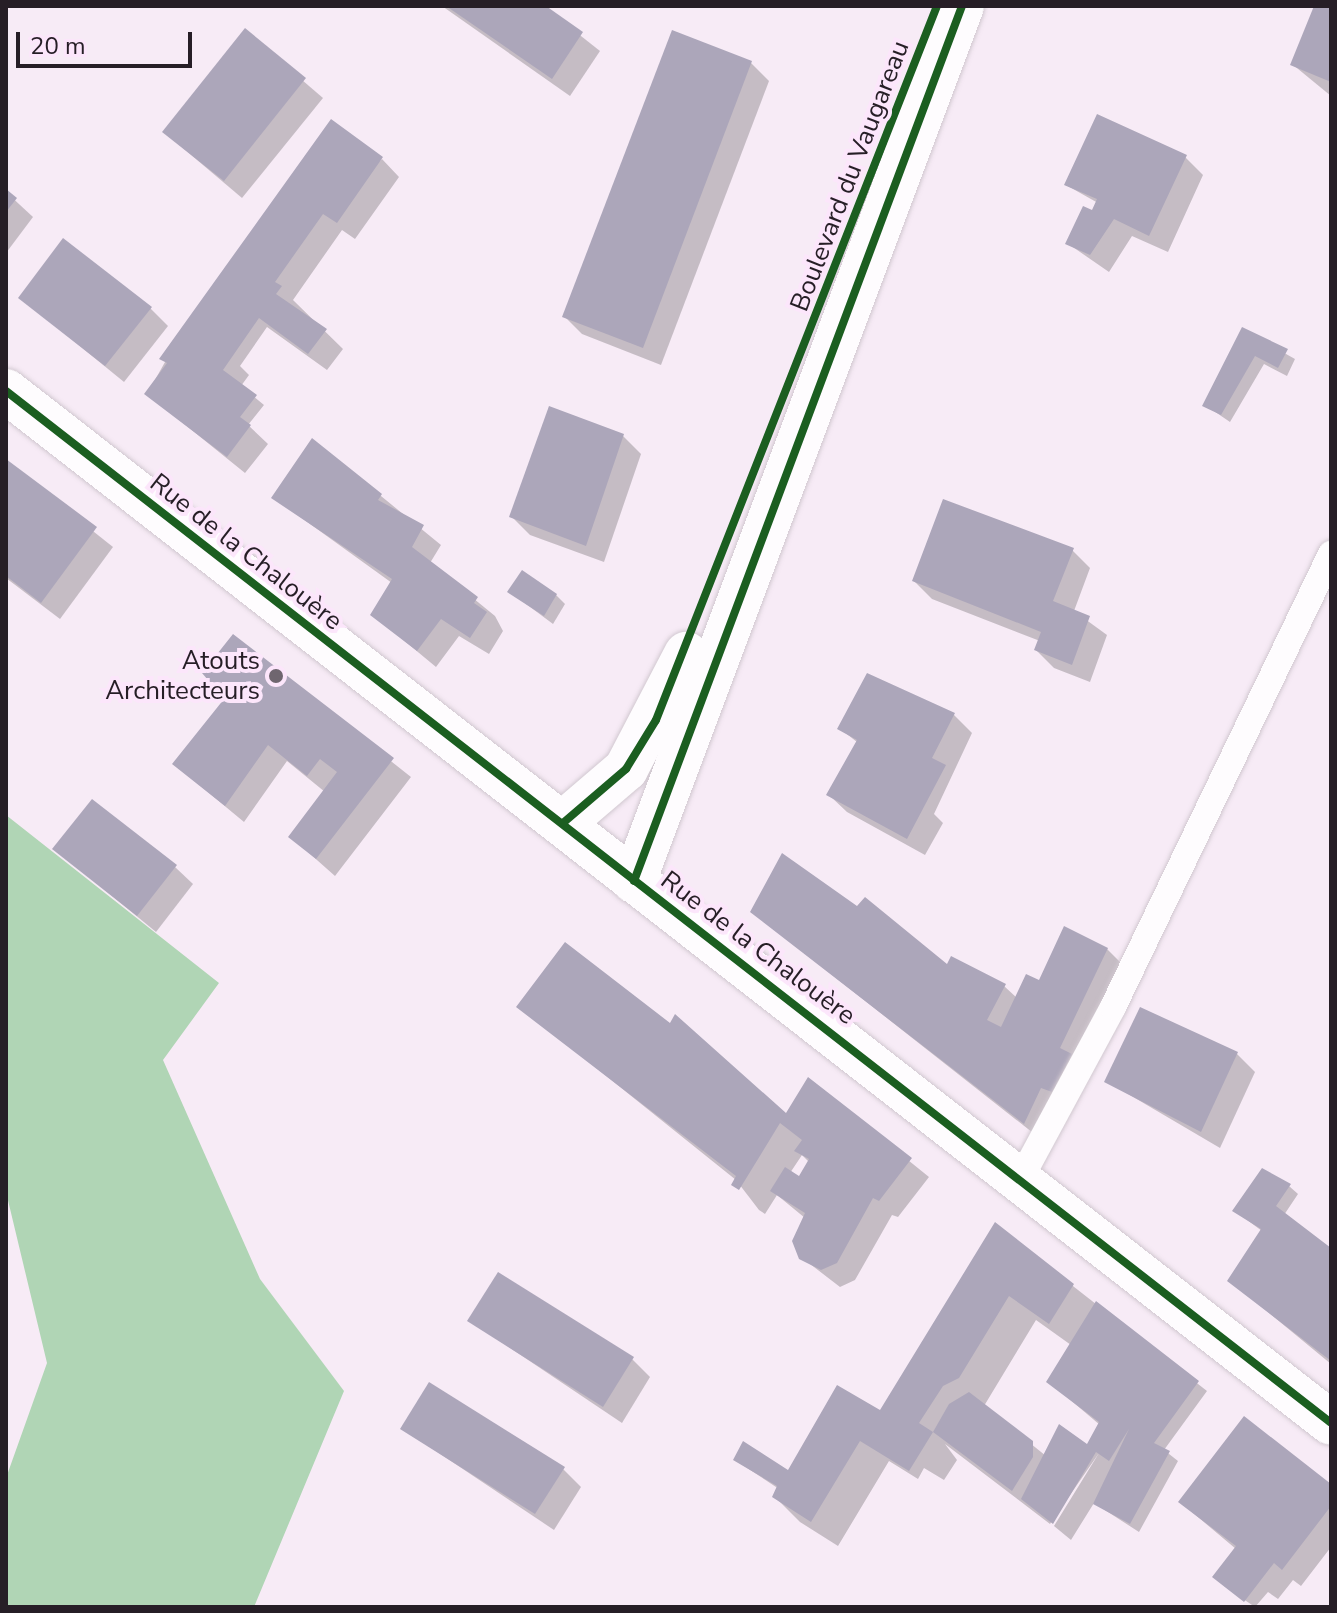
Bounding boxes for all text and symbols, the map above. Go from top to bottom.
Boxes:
scale bar [20,16,196,66]
text: 20 m [30,30,86,62]
street label: Boulevard du Vaugareau [784,36,916,316]
street label: Rue de la Chalouère [143,467,349,637]
place label: Atouts Architecteurs [105,645,260,706]
marker: Atouts Architecteurs [267,667,285,685]
street label: Rue de la Chalouère [654,865,862,1031]

